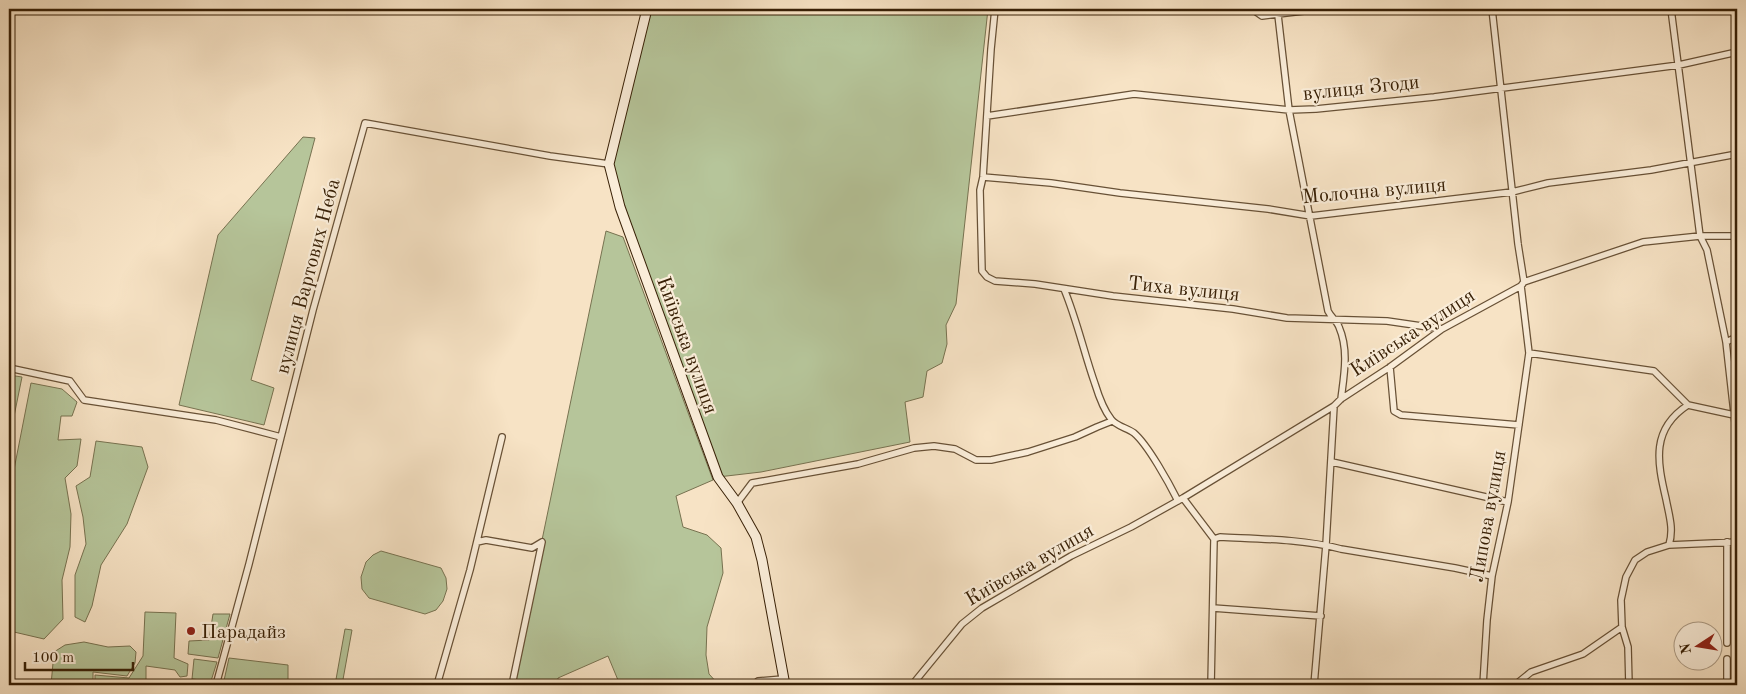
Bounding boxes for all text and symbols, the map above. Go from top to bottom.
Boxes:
street label: вулиця Згоди [1302,73,1420,105]
street label: Молочна вулиця [1301,176,1447,208]
street label: вулиця Вартових Неба [273,177,345,376]
street label: Київська вулиця [652,274,720,417]
street label: Тиха вулиця [1127,274,1241,306]
street label: Київська вулиця [1347,286,1479,381]
street label: Липова вулиця [1468,449,1510,584]
street label: Київська вулиця [962,521,1098,610]
north arrow [1674,622,1724,672]
place label: Парадайз [201,623,286,643]
marker: Парадайз [185,625,197,637]
scale bar [25,639,132,671]
text: N [1678,642,1694,655]
text: 100 m [32,651,74,666]

